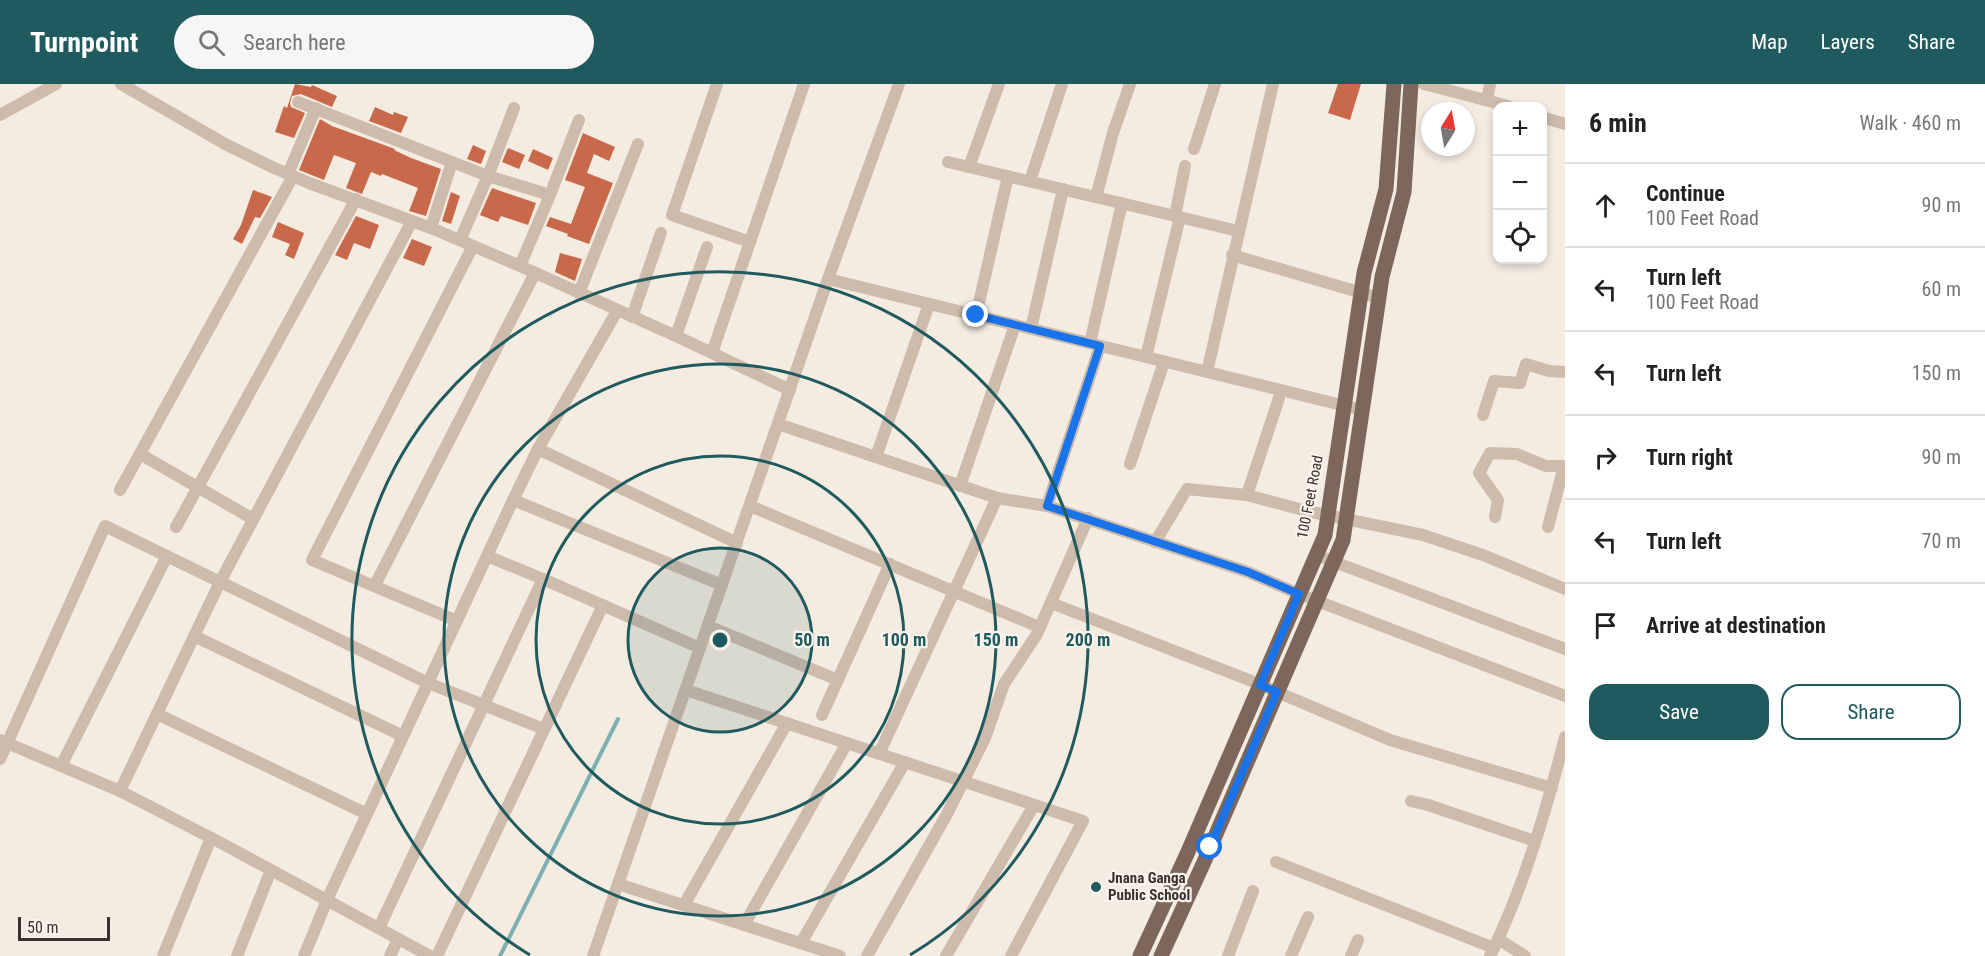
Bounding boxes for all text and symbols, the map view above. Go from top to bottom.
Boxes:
search box [174,15,594,69]
text: Turnpoint [30,26,138,59]
icon: search [195,26,228,59]
text: Search here [243,30,346,55]
text: Map [1751,30,1788,54]
text: Layers [1821,30,1875,54]
text: Share [1908,30,1955,54]
north arrow [1421,102,1475,156]
map controls [1493,102,1547,264]
button: + [1493,102,1547,156]
text: 6 min [1589,108,1647,138]
text: Walk · 460 m [1860,111,1961,135]
button: − [1493,156,1547,210]
text: Continue [1646,181,1725,206]
icon: ahead [1589,189,1622,222]
text: 90 m [1922,193,1961,217]
text: 100 Feet Road [1646,206,1759,230]
button: locate [1493,210,1547,264]
text: Turn left [1646,265,1721,290]
icon: left [1589,273,1622,306]
text: 60 m [1922,277,1961,301]
text: 100 Feet Road [1646,290,1759,314]
route end [962,301,988,327]
icon: left [1589,357,1622,390]
text: Turn left [1646,361,1721,386]
text: 150 m [1912,361,1961,385]
icon: right [1589,441,1622,474]
text: Turn right [1646,445,1733,470]
text: 90 m [1922,445,1961,469]
street label: 100 Feet Road [1293,454,1327,540]
icon: left [1589,525,1622,558]
text: Turn left [1646,529,1721,554]
text: 70 m [1922,529,1961,553]
icon: arrive [1589,609,1622,642]
text: Arrive at destination [1646,613,1826,638]
text: 50 m [794,629,830,650]
text: 100 m [882,629,926,650]
text: 150 m [974,629,1018,650]
text: 200 m [1066,629,1110,650]
centre of rings [710,630,730,650]
button: Save [1589,684,1769,740]
button: Share [1781,684,1961,740]
route start [1196,833,1222,859]
place label: Jnana Ganga Public School [1108,869,1190,904]
marker: Jnana Ganga Public School [1089,880,1103,894]
scale bar [18,914,110,942]
text: 50 m [27,918,59,937]

